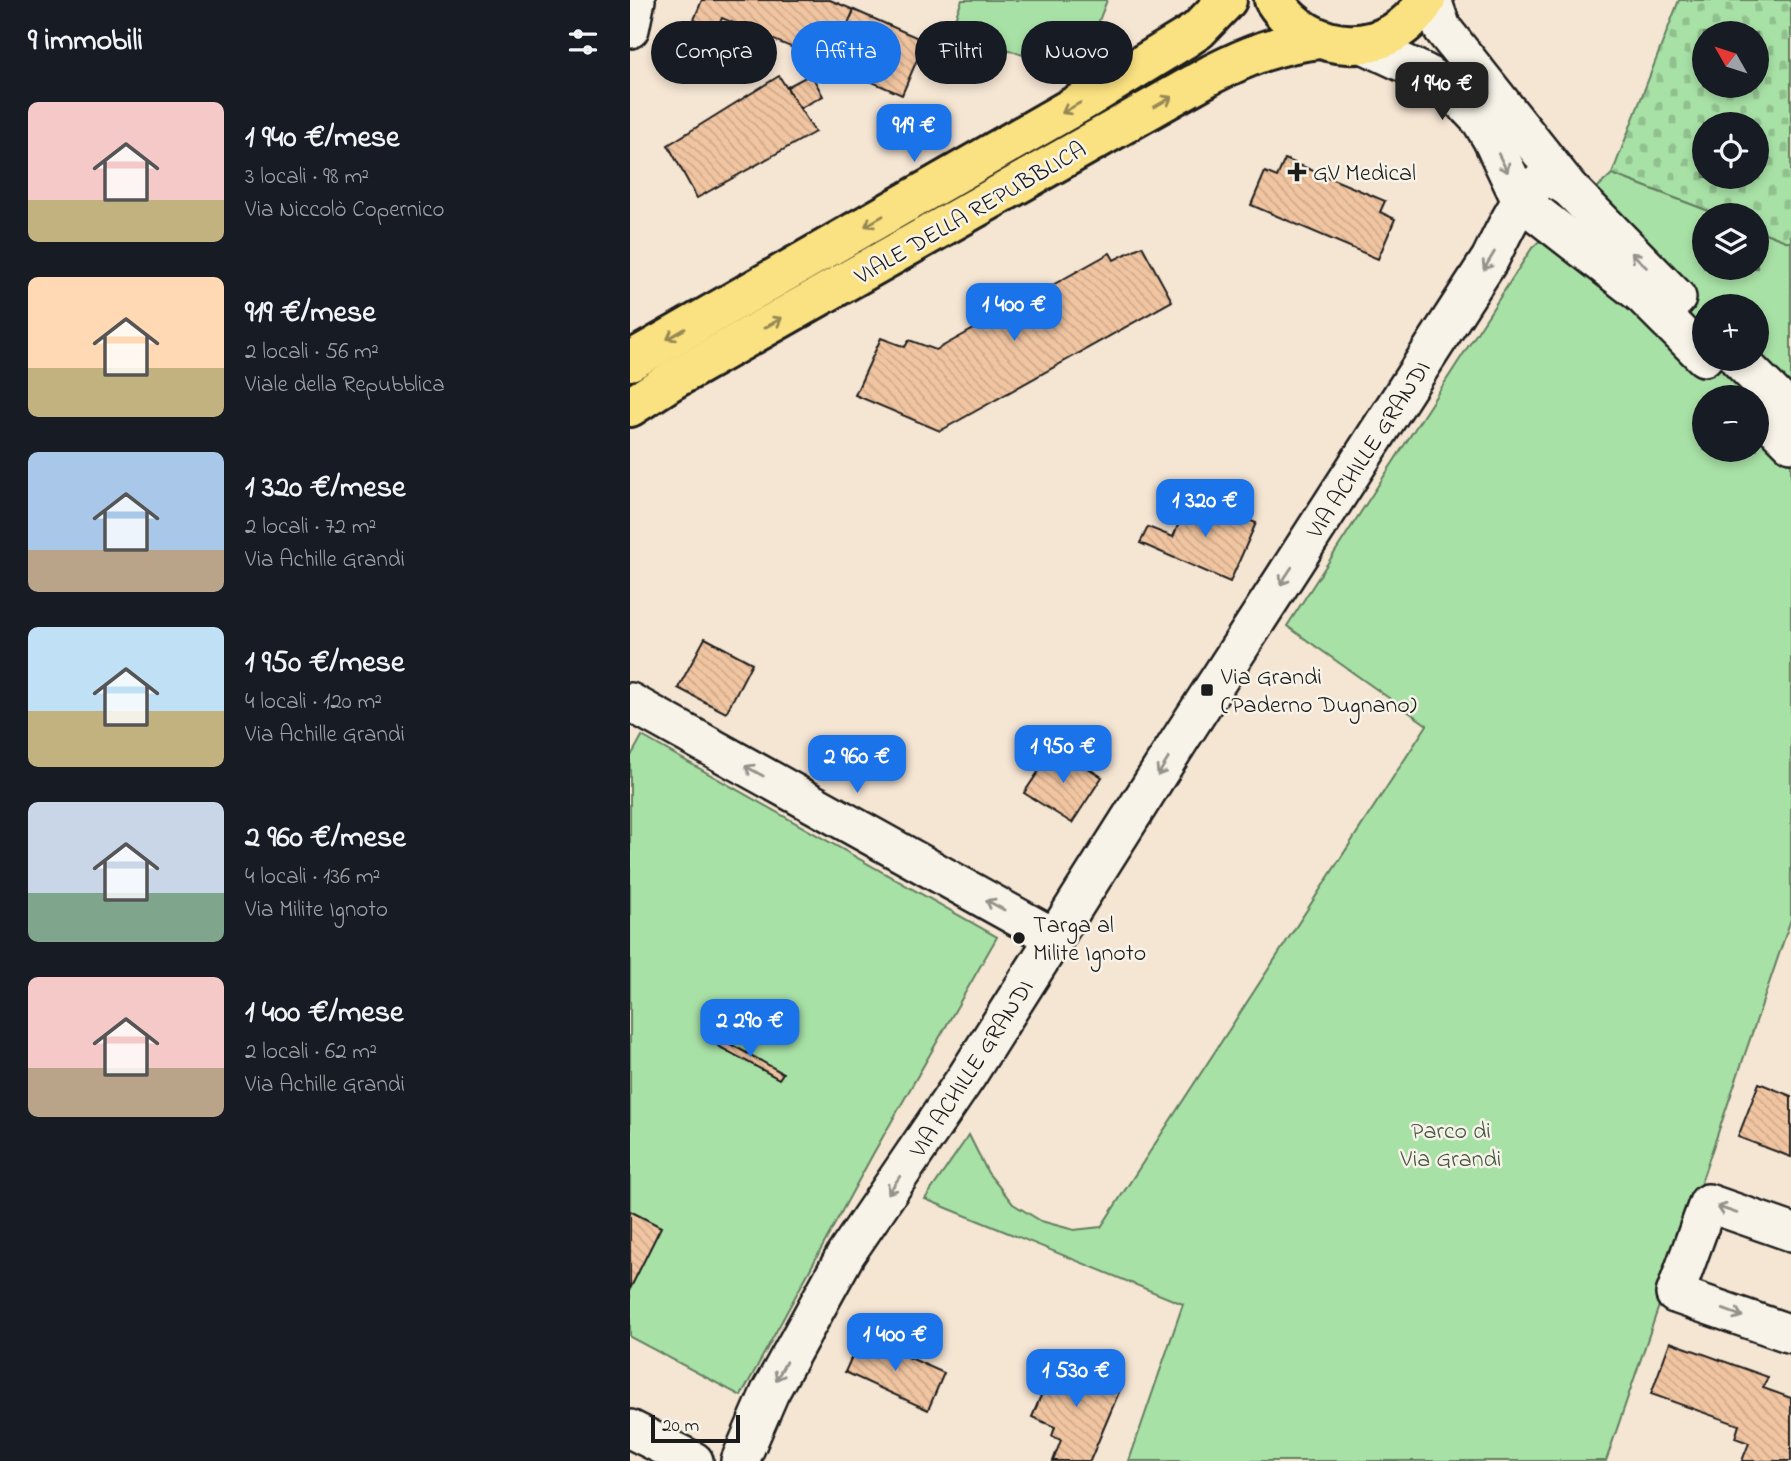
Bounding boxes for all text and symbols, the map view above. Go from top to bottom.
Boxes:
text: 9 immobili [28,20,143,64]
chip: Compra [651,21,777,84]
chip: Affitta [791,21,901,84]
chip: Filtri [915,21,1007,84]
chip: Nuovo [1021,21,1133,84]
north arrow [1692,21,1769,98]
map controls [1692,21,1769,462]
icon: filters [564,23,602,61]
pin: 1 940 € [1377,62,1507,122]
text: 1 940 € [1411,68,1473,101]
one-way arrow [1152,95,1173,108]
one-way arrow [1061,102,1082,115]
pin: 919 € [865,104,963,164]
text: 919 € [893,110,935,143]
button: locate [1692,112,1769,189]
text: 1 940 €/mese [245,117,400,161]
icon: home [84,130,168,214]
street label: VIALE DELLA REPUBBLICA [848,133,1093,295]
one-way arrow [1497,152,1511,173]
place label: GV Medical [1313,157,1416,192]
text: 3 locali · 98 m² [245,161,369,194]
marker: GV Medical [1287,162,1307,182]
text: Via Niccolò Copernico [245,194,444,227]
button: layers [1692,203,1769,280]
one-way arrow [864,214,884,228]
one-way arrow [1481,250,1495,270]
one-way arrow [1631,251,1648,268]
pin: 1 400 € [949,284,1079,343]
text: 1 400 € [982,289,1046,322]
text: 919 €/mese [245,292,376,336]
button: + [1692,294,1769,371]
icon: home [84,305,168,389]
one-way arrow [763,316,783,330]
one-way arrow [667,327,687,341]
text: 2 locali · 56 m² [245,336,379,369]
street label: VIA ACHILLE GRANDI [1299,354,1441,547]
text: Viale della Repubblica [245,369,445,402]
button: − [1692,385,1769,462]
text: 1 320 €/mese [245,467,405,511]
icon: home [84,480,168,564]
pin: 1 320 € [1140,480,1270,539]
text: 1 320 € [1172,485,1238,518]
text: 2 locali · 72 m² [245,511,376,544]
text: Via Achille Grandi [245,544,405,577]
one-way arrow [1279,565,1293,585]
text: 1 950 €/mese [245,642,404,686]
icon: home [84,655,168,739]
place label: Via Grandi (Paderno Dugnano) [1220,661,1417,724]
marker: Via Grandi (Paderno Dugnano) [1199,682,1215,698]
text: 4 locali · 120 m² [245,686,382,719]
text: Via Achille Grandi [245,719,405,752]
pin: 1 950 € [998,726,1128,785]
text: 1 950 € [1031,731,1095,764]
pin: 2 960 € [792,736,922,795]
text: 2 960 € [824,741,890,774]
one-way arrow [1155,757,1170,776]
one-way arrow [744,763,764,777]
text: 2 960 €/mese [245,817,406,861]
icon: home [84,830,168,914]
text: 4 locali · 136 m² [245,861,380,894]
text: Via Milite Ignoto [245,894,388,927]
one-way arrow [986,897,1006,911]
place label: Targa al Milite Ignoto [1033,909,1146,972]
marker: Targa al Milite Ignoto [1011,930,1027,946]
street label: VIA ACHILLE GRANDI [902,973,1044,1166]
text: 1 400 €/mese [245,992,403,1036]
pin: 2 290 € [685,1000,815,1059]
icon: home [84,1005,168,1089]
text: 2 290 € [716,1005,784,1038]
text: 2 locali · 62 m² [245,1036,377,1069]
text: Via Achille Grandi [245,1069,405,1102]
park label: Parco di Via Grandi [1400,1115,1501,1178]
one-way arrow [887,1174,901,1194]
one-way arrow [1716,1203,1738,1215]
one-way arrow [1722,1308,1744,1320]
pin: 1 400 € [830,1314,960,1373]
text: 1 400 € [863,1319,927,1352]
pin: 1 530 € [1011,1350,1141,1409]
text: 1 530 € [1042,1355,1110,1388]
one-way arrow [774,1360,788,1380]
scale bar [651,1412,740,1444]
text: 20 m [662,1413,699,1440]

